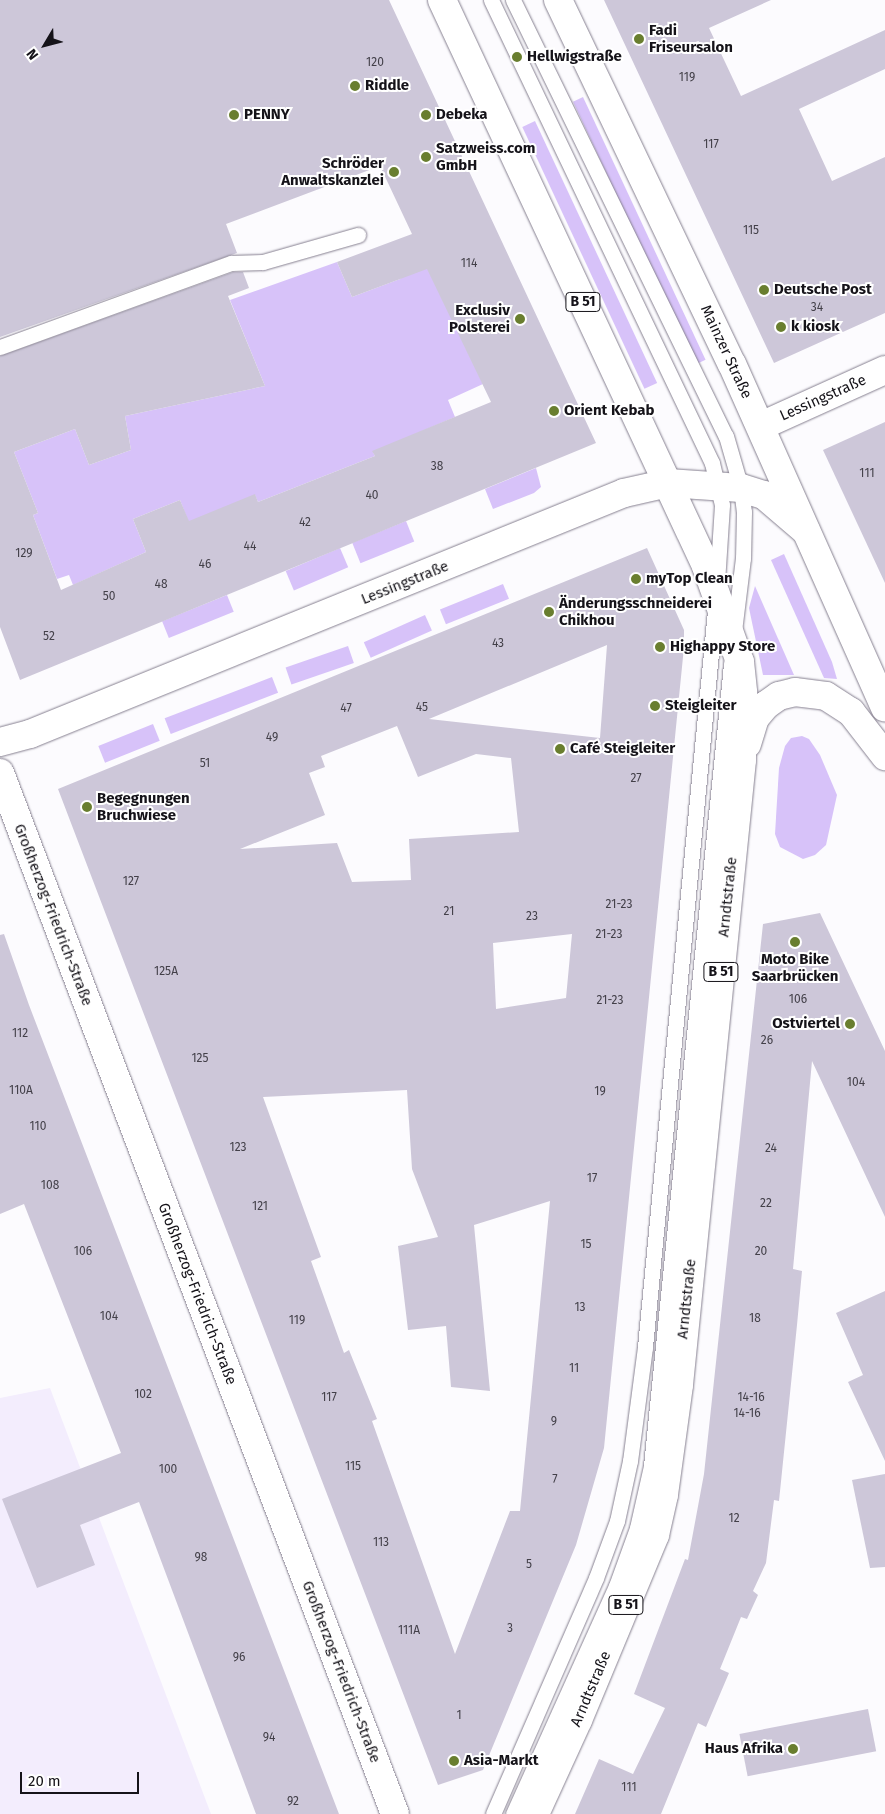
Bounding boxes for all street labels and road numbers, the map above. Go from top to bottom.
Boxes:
road number: B 51 [564,290,602,314]
street label: Mainzer Straße [696,302,756,402]
street label: Lessingstraße [777,371,869,425]
street label: Lessingstraße [359,557,451,609]
street label: Großherzog-Friedrich-Straße [10,821,96,1009]
street label: Arndtstraße [715,856,741,938]
road number: B 51 [702,960,740,984]
street label: Großherzog-Friedrich-Straße [154,1200,240,1388]
street label: Arndtstraße [674,1258,700,1340]
street label: Großherzog-Friedrich-Straße [298,1578,384,1766]
road number: B 51 [607,1594,645,1616]
street label: Arndtstraße [567,1648,615,1730]

